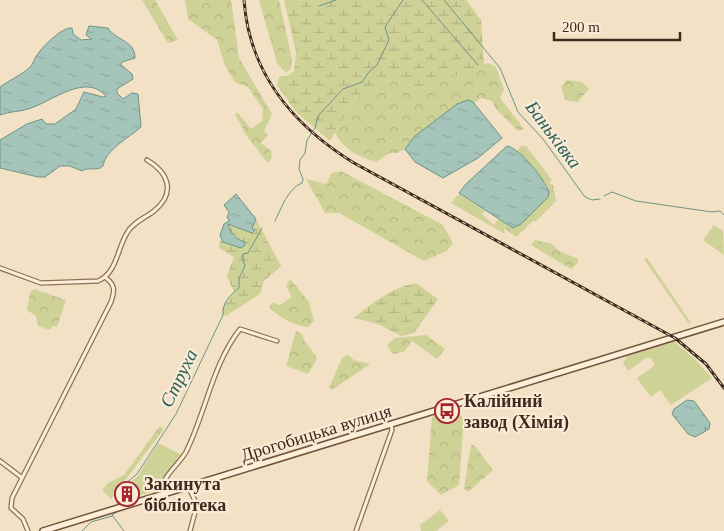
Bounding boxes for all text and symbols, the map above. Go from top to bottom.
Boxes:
scale bar [554,10,680,42]
text: 200 m [562,19,600,35]
water label: Баньківка [521,96,586,172]
water label: Струха [155,346,201,411]
place label: Калійний завод (Хімія) [464,391,569,433]
bus stop icon: Калійний завод (Хімія) [434,398,460,424]
street label: Дрогобицька вулиця [238,401,394,465]
place label: Закинута бібліотека [144,474,226,515]
building icon: Закинута бібліотека [114,481,140,507]

